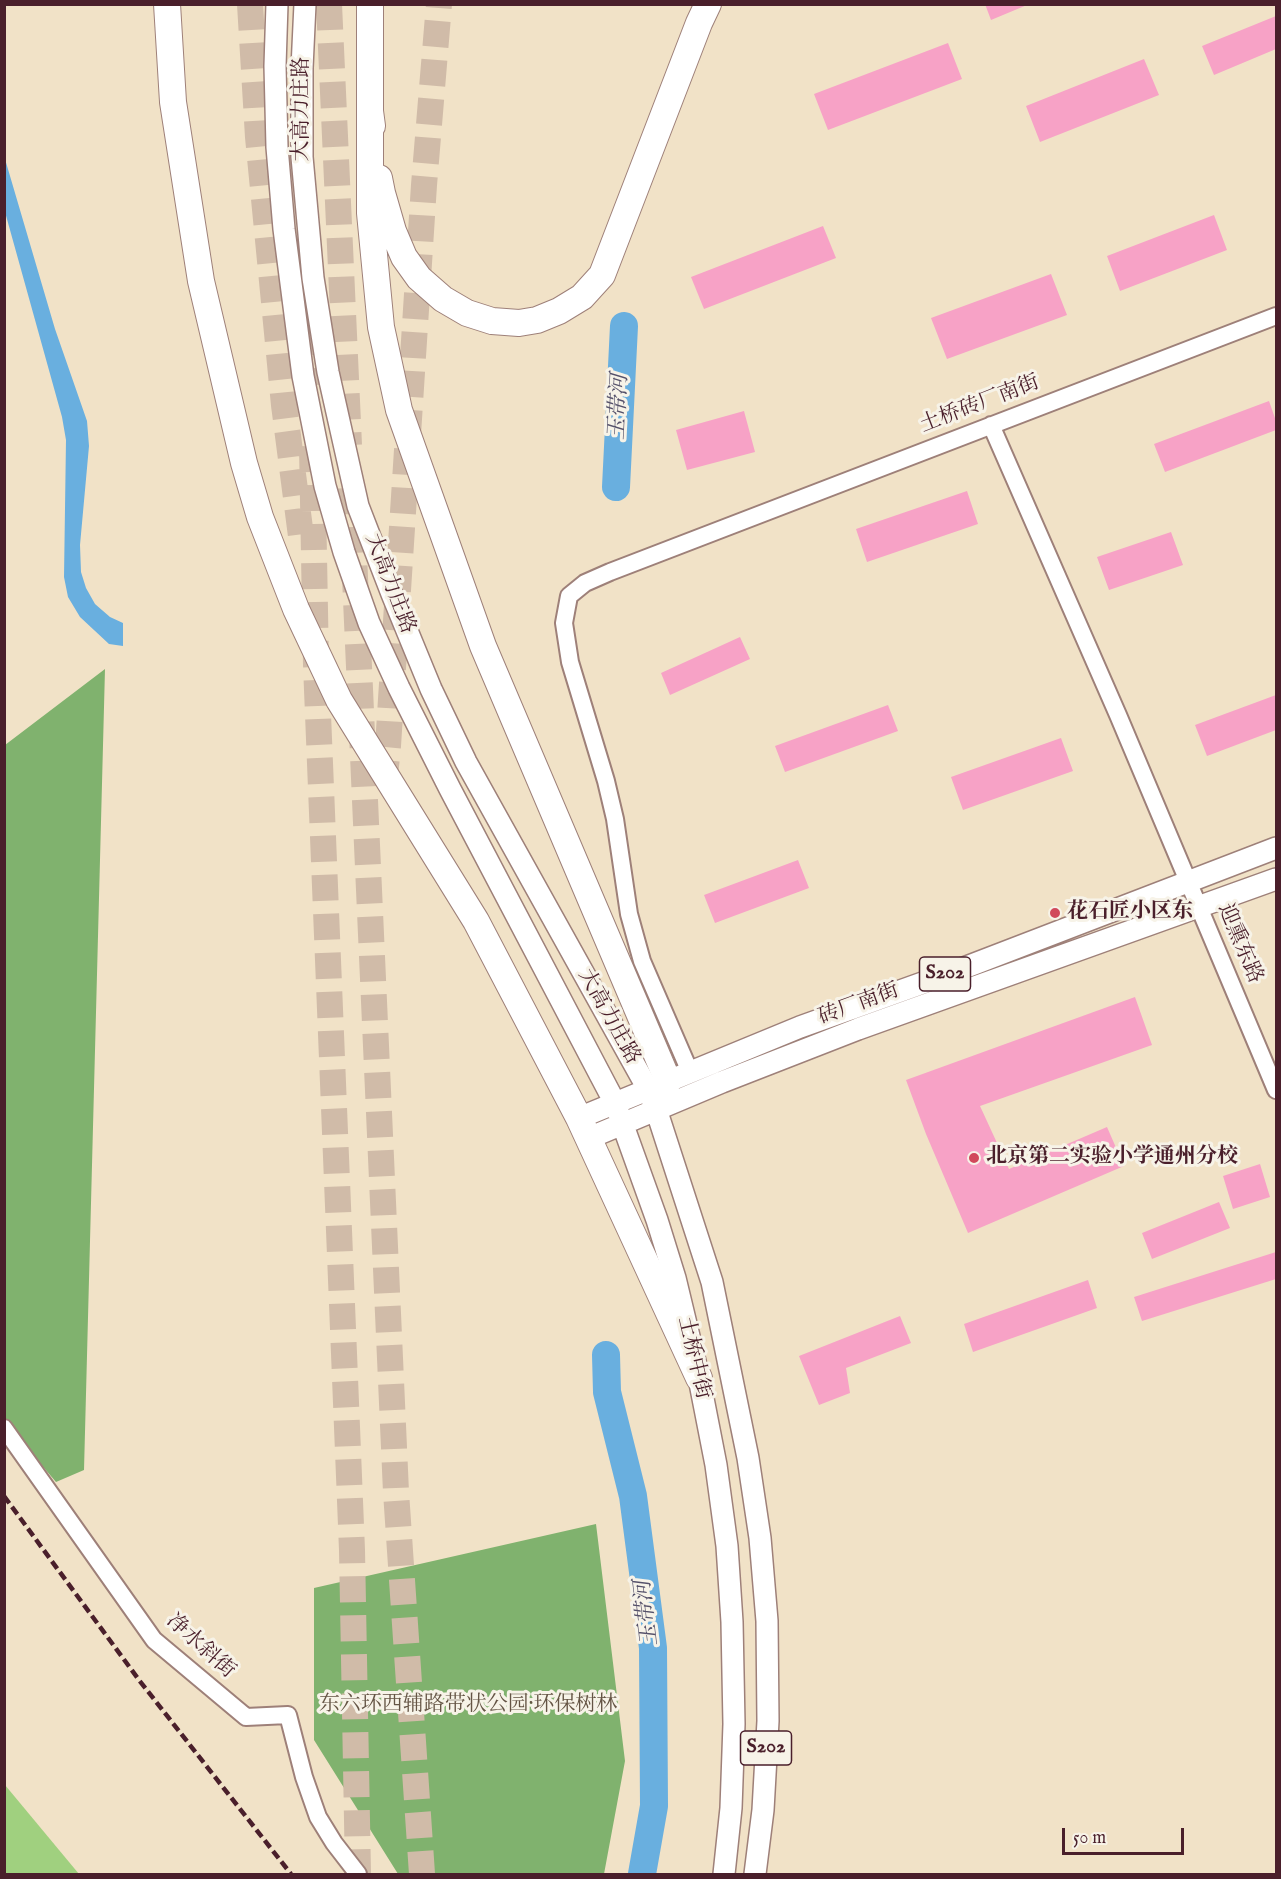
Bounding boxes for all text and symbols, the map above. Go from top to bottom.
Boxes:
street label: 大高力庄路 [290,57,316,161]
street label: 土桥砖厂南街 [917,371,1043,439]
water label: 玉带河 [605,373,635,441]
street label: 大高力庄路 [358,530,420,638]
place label: 花石匠小区东 [1067,900,1193,926]
street label: 迎熏东路 [1211,900,1267,988]
marker: 花石匠小区东 [1048,906,1062,920]
road number: S202 [920,957,970,991]
street label: 大高力庄路 [572,965,644,1069]
street label: 砖厂南街 [815,979,903,1031]
place label: 北京第二实验小学通州分校 [986,1145,1238,1171]
marker: 北京第二实验小学通州分校 [967,1151,981,1165]
street label: 土桥中街 [671,1314,715,1402]
water label: 玉带河 [631,1579,665,1647]
street label: 净水斜街 [160,1610,240,1684]
park label: 东六环西辅路带状公园·环保树林 [319,1693,617,1719]
road number: S202 [740,1731,792,1765]
scale bar [1065,1816,1186,1854]
text: 50 m [1073,1827,1106,1850]

